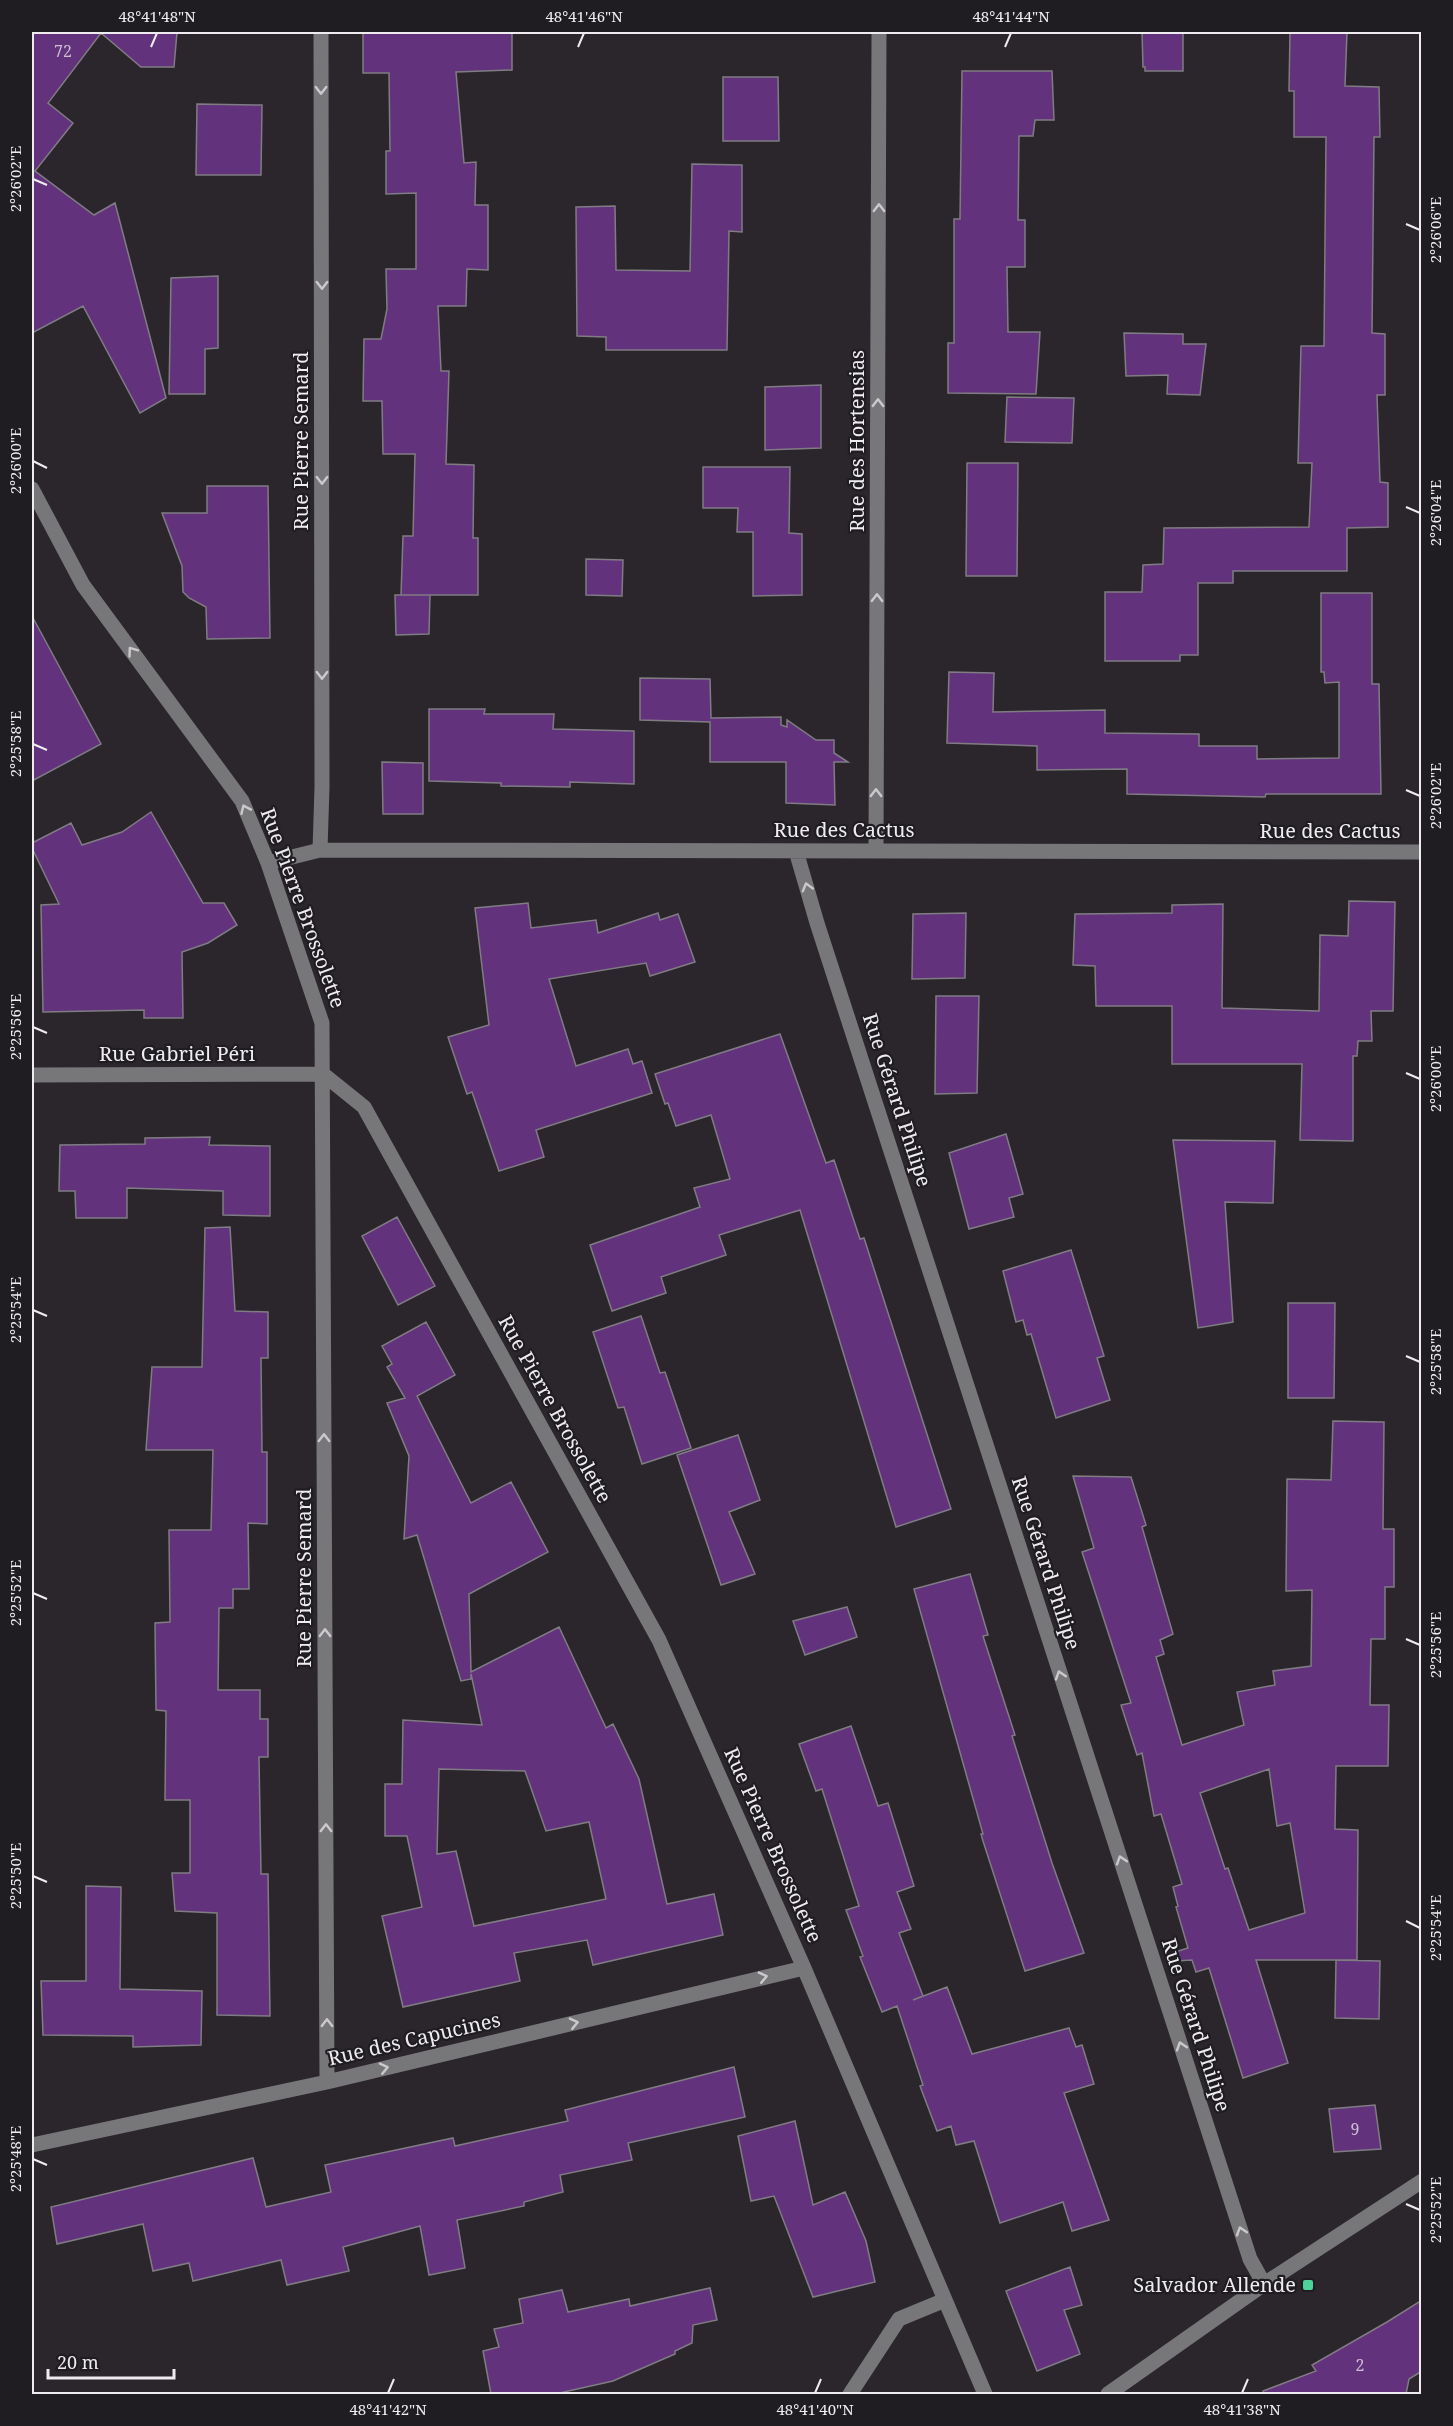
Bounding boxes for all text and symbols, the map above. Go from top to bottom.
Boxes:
text: 48°41'48"N [118,6,196,26]
text: 48°41'46"N [545,6,623,26]
text: 48°41'44"N [972,6,1050,26]
house number: 72 [54,40,72,62]
one-way arrow [315,85,327,94]
text: 2°26'02"E [5,146,25,212]
text: 2°26'06"E [1425,197,1445,263]
one-way arrow [873,203,885,212]
one-way arrow [316,280,328,289]
street label: Rue des Hortensias [843,350,870,532]
street label: Rue Pierre Semard [287,351,314,531]
one-way arrow [872,398,884,407]
text: 2°26'00"E [5,428,25,494]
one-way arrow [316,475,328,484]
text: 2°26'04"E [1425,480,1445,546]
one-way arrow [871,593,883,602]
one-way arrow [128,647,139,658]
one-way arrow [316,670,328,679]
text: 2°25'58"E [5,711,25,777]
text: 2°26'02"E [1425,763,1445,829]
one-way arrow [870,788,882,797]
street label: Rue Pierre Brossolette [255,804,352,1012]
one-way arrow [241,805,253,816]
street label: Rue des Cactus [773,816,915,843]
street label: Rue des Cactus [1259,817,1401,844]
one-way arrow [802,882,814,893]
text: 2°25'56"E [5,994,25,1060]
street label: Rue Gérard Philipe [857,1010,938,1190]
street label: Rue Gabriel Péri [99,1040,256,1067]
text: 2°26'00"E [1425,1046,1445,1112]
text: 2°25'54"E [5,1277,25,1343]
street label: Rue Pierre Brossolette [492,1310,618,1508]
text: 2°25'58"E [1425,1329,1445,1395]
one-way arrow [318,1434,330,1443]
street label: Rue Gérard Philipe [1006,1473,1087,1653]
street label: Rue Pierre Semard [290,1488,317,1668]
text: 2°25'52"E [5,1560,25,1626]
text: 2°25'56"E [1425,1612,1445,1678]
one-way arrow [319,1629,331,1638]
one-way arrow [1055,1670,1068,1681]
street label: Rue Pierre Brossolette [718,1743,829,1947]
one-way arrow [320,1824,332,1833]
text: 2°25'50"E [5,1843,25,1909]
one-way arrow [1115,1855,1128,1866]
text: 2°25'54"E [1425,1895,1445,1961]
street label: Rue Gérard Philipe [1156,1935,1237,2115]
one-way arrow [758,1972,768,1985]
street label: Rue des Capucines [325,2006,503,2071]
one-way arrow [568,2017,578,2030]
one-way arrow [321,2019,333,2028]
one-way arrow [1175,2041,1188,2052]
one-way arrow [379,2063,389,2076]
house number: 9 [1351,2118,1359,2140]
text: 2°25'48"E [5,2126,25,2192]
text: 2°25'52"E [1425,2177,1445,2243]
one-way arrow [1235,2226,1248,2237]
place label: Salvador Allende [1133,2271,1296,2298]
marker: Salvador Allende [1301,2278,1315,2292]
scale bar [48,2342,174,2380]
text: 20 m [57,2350,99,2374]
house number: 2 [1356,2354,1364,2376]
text: 48°41'42"N [349,2399,427,2419]
text: 48°41'40"N [776,2399,854,2419]
text: 48°41'38"N [1203,2399,1281,2419]

